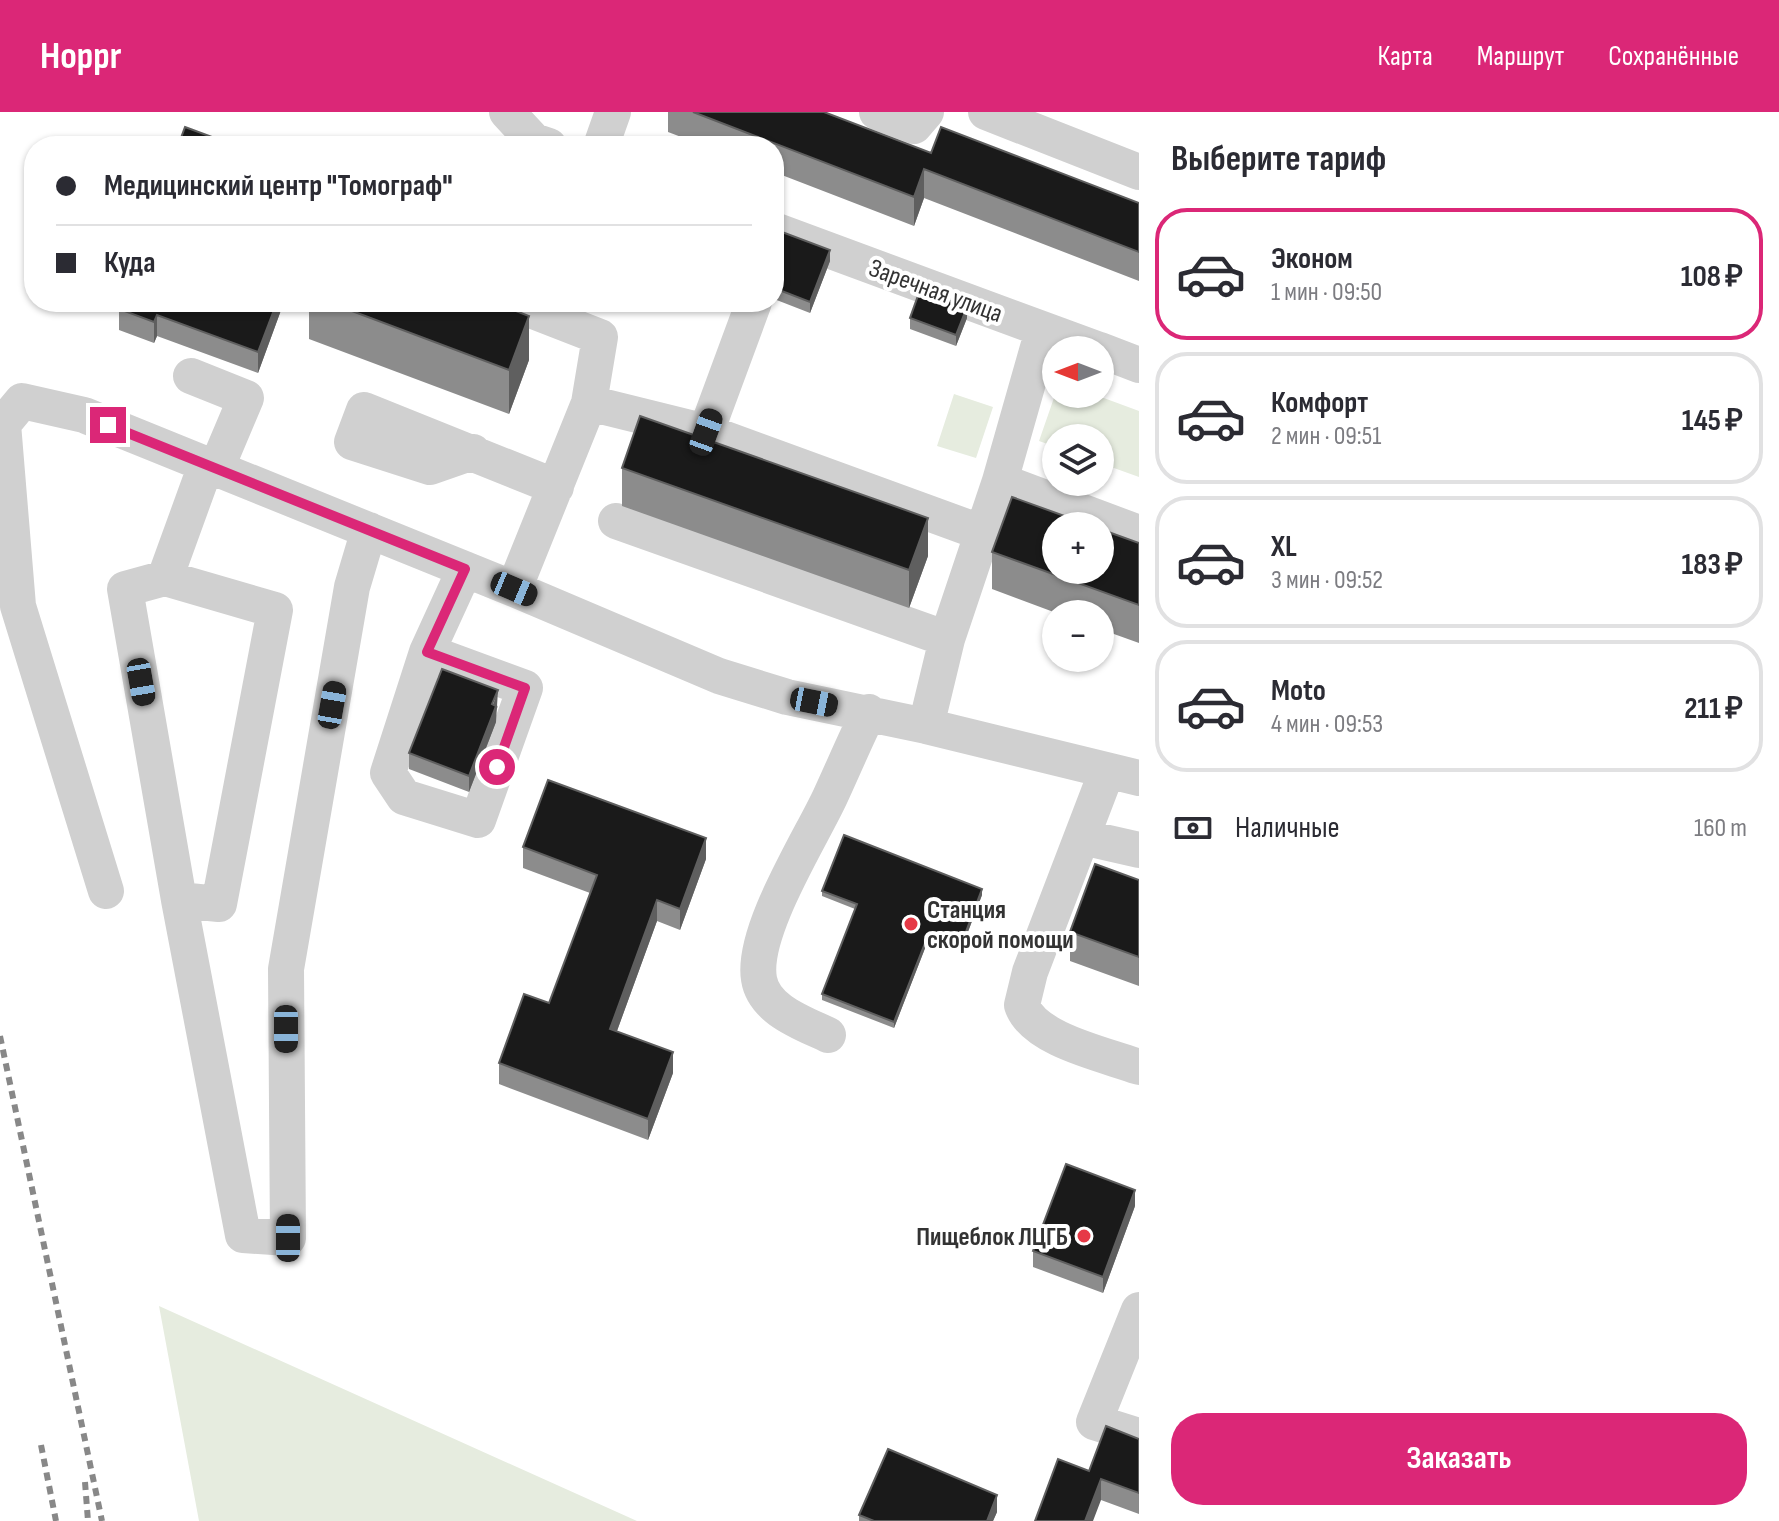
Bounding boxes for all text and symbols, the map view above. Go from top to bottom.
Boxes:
text: Hoppr [40,34,121,79]
text: Карта [1378,40,1433,73]
text: Маршрут [1477,40,1564,73]
text: Сохранённые [1608,40,1739,73]
text: Выберите тариф [1171,138,1386,181]
text: Медицинский центр "Томограф" [104,168,453,204]
icon: car [1175,238,1247,310]
text: Эконом [1271,241,1353,277]
text: Куда [104,245,155,281]
street label: Заречная улица [864,253,1007,330]
text: 108 ₽ [1681,259,1743,295]
text: 1 мин · 09:50 [1271,277,1382,308]
north arrow [1042,336,1114,408]
map controls [1042,336,1114,672]
icon: car [1175,382,1247,454]
text: Комфорт [1271,385,1368,421]
text: 145 ₽ [1682,403,1743,439]
car [687,405,725,459]
route end [90,407,126,443]
text: 2 мин · 09:51 [1271,421,1381,452]
button: layers [1042,424,1114,496]
button: + [1042,512,1114,584]
icon: car [1175,526,1247,598]
text: XL [1271,529,1297,565]
text: 183 ₽ [1682,547,1743,583]
text: 3 мин · 09:52 [1271,565,1383,596]
car [487,569,541,609]
button: − [1042,600,1114,672]
car [125,656,157,708]
icon: car [1175,670,1247,742]
text: Moto [1271,673,1326,709]
car [316,679,348,731]
car [788,686,840,718]
text: 211 ₽ [1684,691,1743,727]
text: 4 мин · 09:53 [1271,709,1383,740]
route start [479,749,515,785]
icon: cash [1171,806,1215,850]
text: Наличные [1235,810,1340,846]
text: 160 m [1694,813,1747,844]
place label: Станция скорой помощи [927,895,1074,956]
marker: Станция скорой помощи [902,915,920,933]
car [274,1005,298,1053]
car [276,1214,300,1262]
place label: Пищеблок ЛЦГБ [916,1222,1068,1253]
marker: Пищеблок ЛЦГБ [1075,1227,1093,1245]
button: Заказать [1171,1413,1747,1505]

